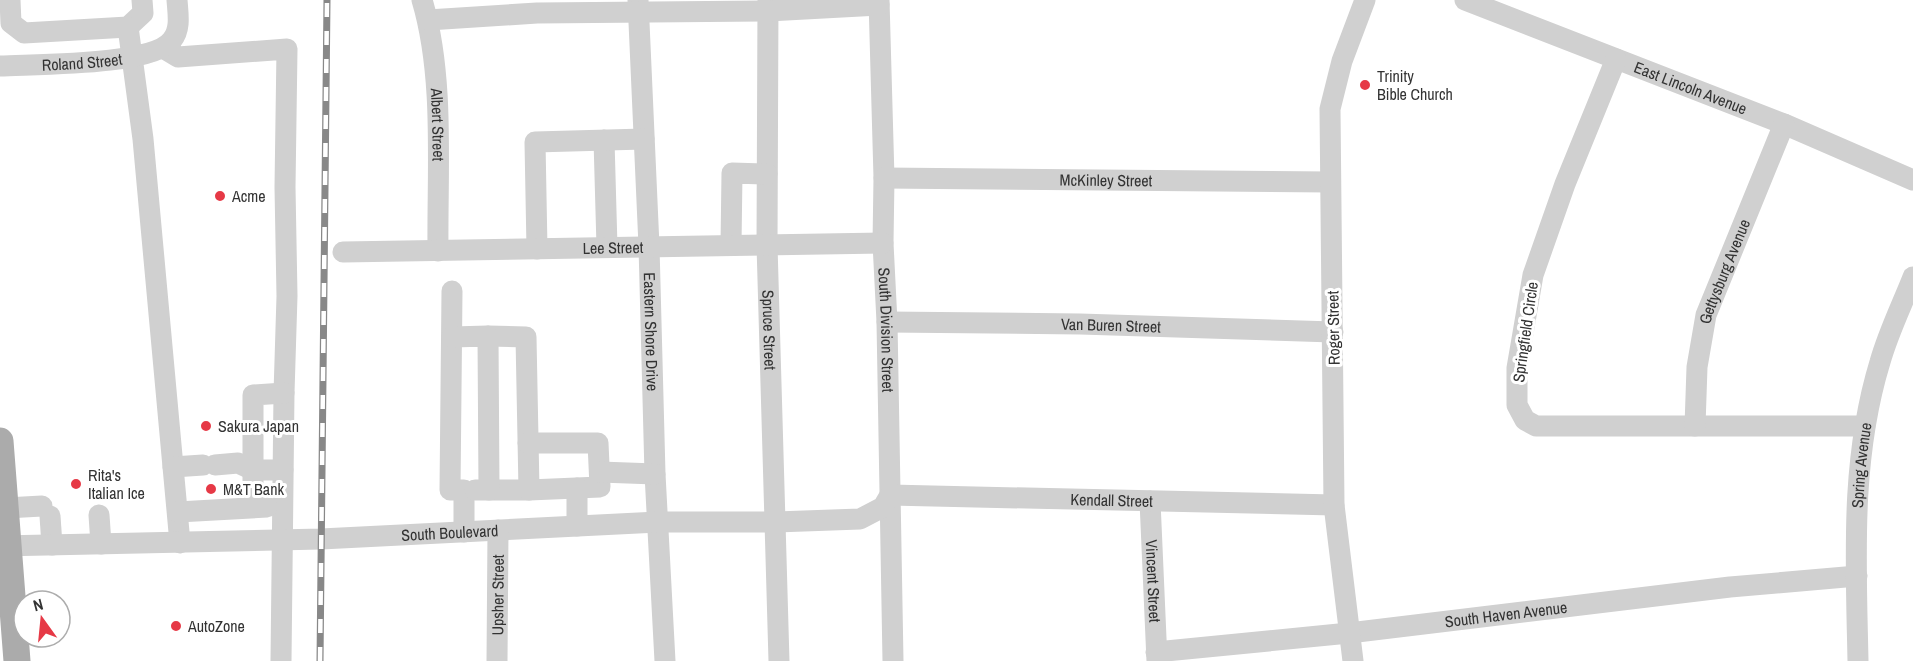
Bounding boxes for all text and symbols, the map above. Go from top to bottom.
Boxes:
street label: Roland Street [41,48,124,76]
street label: East Lincoln Avenue [1631,56,1750,120]
place label: Trinity Bible Church [1377,65,1453,105]
marker: Trinity Bible Church [1358,78,1372,92]
street label: Albert Street [426,86,450,162]
street label: McKinley Street [1060,169,1153,191]
place label: Acme [231,185,266,207]
marker: Acme [213,189,227,203]
street label: Gettysburg Avenue [1694,216,1755,325]
street label: Lee Street [582,236,644,259]
street label: South Division Street [873,267,899,393]
street label: Eastern Shore Drive [639,272,664,391]
street label: Springfield Circle [1507,280,1543,384]
street label: Spruce Street [757,290,782,371]
street label: Roger Street [1321,290,1345,365]
street label: Van Buren Street [1061,313,1162,338]
place label: Sakura Japan [218,415,299,437]
marker: Sakura Japan [199,419,213,433]
street label: Spring Avenue [1846,421,1877,509]
place label: Rita's Italian Ice [88,464,145,504]
marker: Rita's Italian Ice [69,477,83,491]
place label: M&T Bank [223,478,284,500]
marker: M&T Bank [204,482,218,496]
street label: Kendall Street [1070,488,1153,512]
street label: South Boulevard [401,519,499,546]
street label: Vincent Street [1141,539,1166,623]
street label: Upsher Street [486,554,509,636]
north arrow [12,589,72,649]
text: N [31,593,46,616]
street label: South Haven Avenue [1443,596,1568,632]
place label: AutoZone [187,615,245,637]
marker: AutoZone [169,619,183,633]

